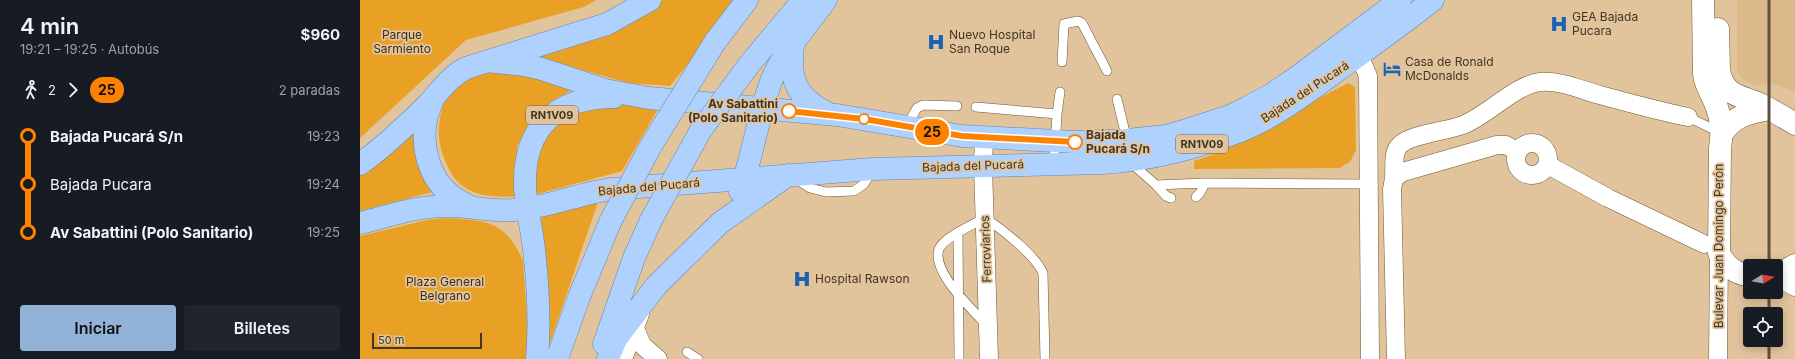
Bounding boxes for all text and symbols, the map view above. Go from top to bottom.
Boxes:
place label: GEA Bajada Pucara [1572,9,1638,38]
text: 4 min [20,13,79,39]
hospital icon: GEA Bajada Pucara [1549,14,1569,34]
text: $960 [301,25,340,44]
park label: Parque Sarmiento [373,27,431,56]
place label: Nuevo Hospital San Roque [949,27,1035,56]
hospital icon: Nuevo Hospital San Roque [926,32,946,52]
text: 19:21 – 19:25 · Autobús [20,41,159,57]
place label: Casa de Ronald McDonalds [1405,54,1494,83]
street label: Bajada del Pucará [1258,58,1352,126]
hotel icon: Casa de Ronald McDonalds [1382,59,1402,79]
icon: walk [20,79,42,101]
icon: forward [62,79,84,101]
text: 25 [98,81,116,98]
text: 2 [48,82,56,98]
text: 2 paradas [279,82,340,98]
place label: Av Sabattini (Polo Sanitario) [688,96,778,125]
marker: Av Sabattini (Polo Sanitario) [781,103,797,119]
road number: RN1V09 [526,106,578,124]
unlabelled marker [858,113,870,125]
line badge: 25 [914,119,950,145]
text: 25 [923,123,941,140]
text: Bajada Pucará S/n [50,127,183,146]
place label: Bajada Pucará S/n [1086,127,1150,156]
text: 19:23 [307,128,340,144]
marker: Bajada Pucará S/n [1067,134,1083,150]
road number: RN1V09 [1176,135,1228,153]
street label: Bajada del Pucará [922,156,1024,175]
street label: Bulevar Juan Domingo Perón [1711,164,1726,328]
text: Bajada Pucara [50,175,152,194]
street label: Bajada del Pucará [597,175,700,198]
text: 19:24 [307,176,340,192]
street label: Ferroviarios [977,215,994,283]
text: Av Sabattini (Polo Sanitario) [50,223,253,242]
text: 19:25 [307,224,340,240]
north arrow [1743,259,1783,299]
map controls [1743,259,1783,347]
hospital icon: Hospital Rawson [792,269,812,289]
place label: Hospital Rawson [815,271,910,286]
park label: Plaza General Belgrano [406,274,484,303]
button: Iniciar [20,305,176,351]
button: Billetes [184,305,340,351]
button: locate [1743,307,1783,347]
scale bar [372,331,482,350]
text: 50 m [378,333,404,347]

